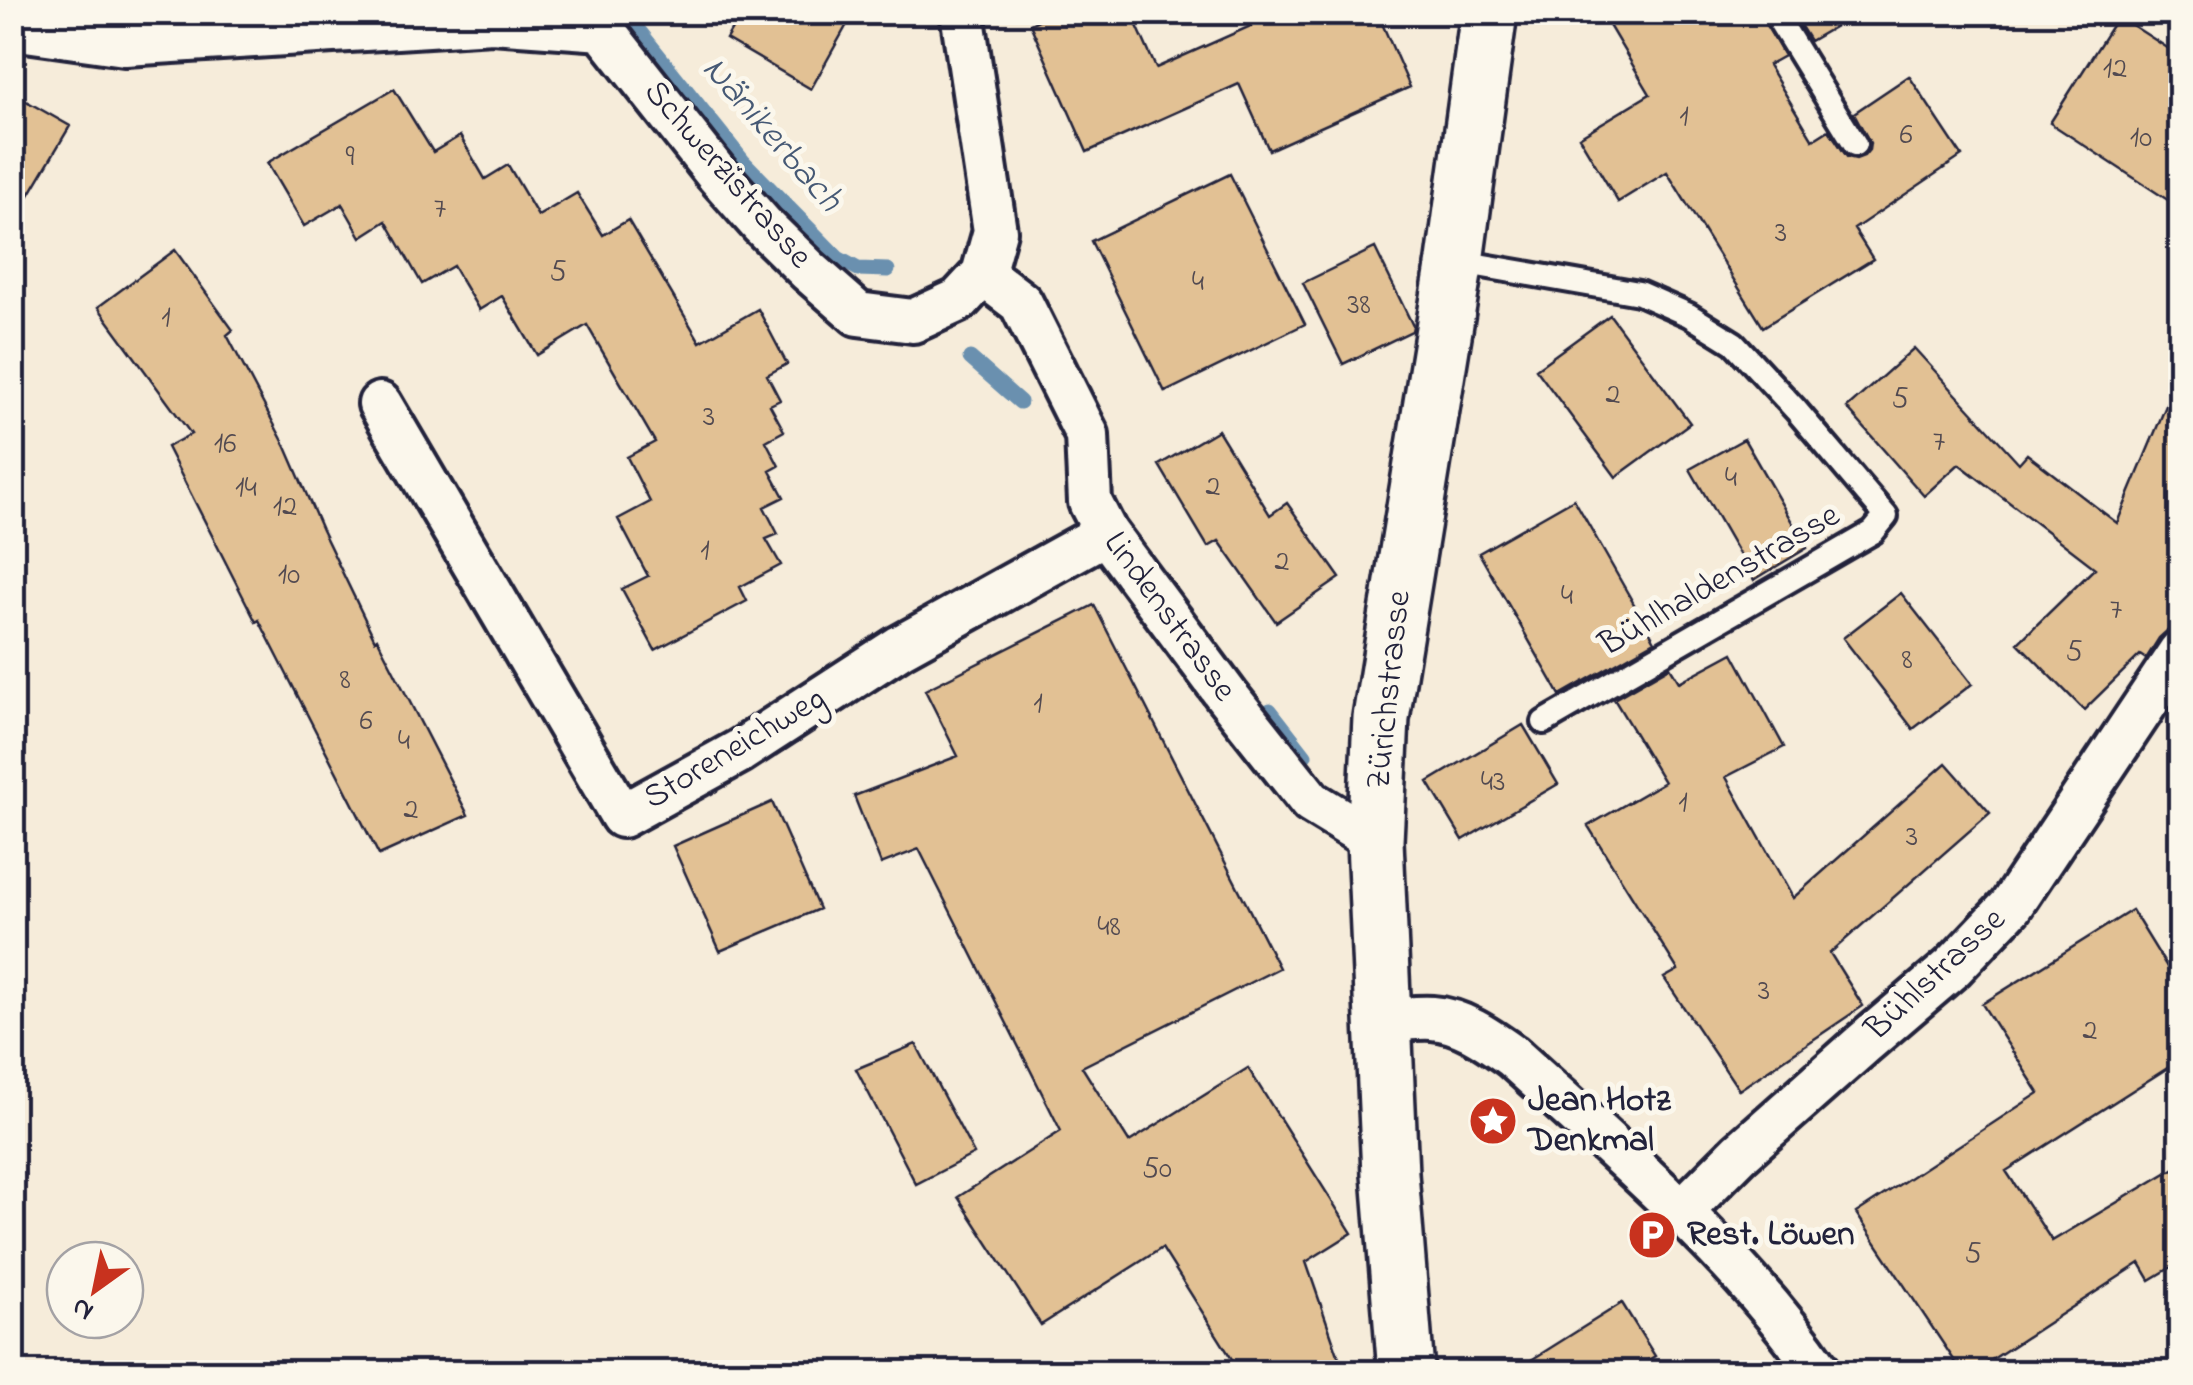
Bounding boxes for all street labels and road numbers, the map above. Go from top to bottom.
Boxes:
street label: Schwerzistrasse [630,69,824,281]
street label: Bühlhaldenstrasse [1589,491,1850,671]
street label: Lindenstrasse [1090,521,1249,713]
street label: Zürichstrasse [1354,588,1426,792]
street label: Storeneichweg [634,674,836,824]
street label: Bühlstrasse [1853,896,2018,1055]

